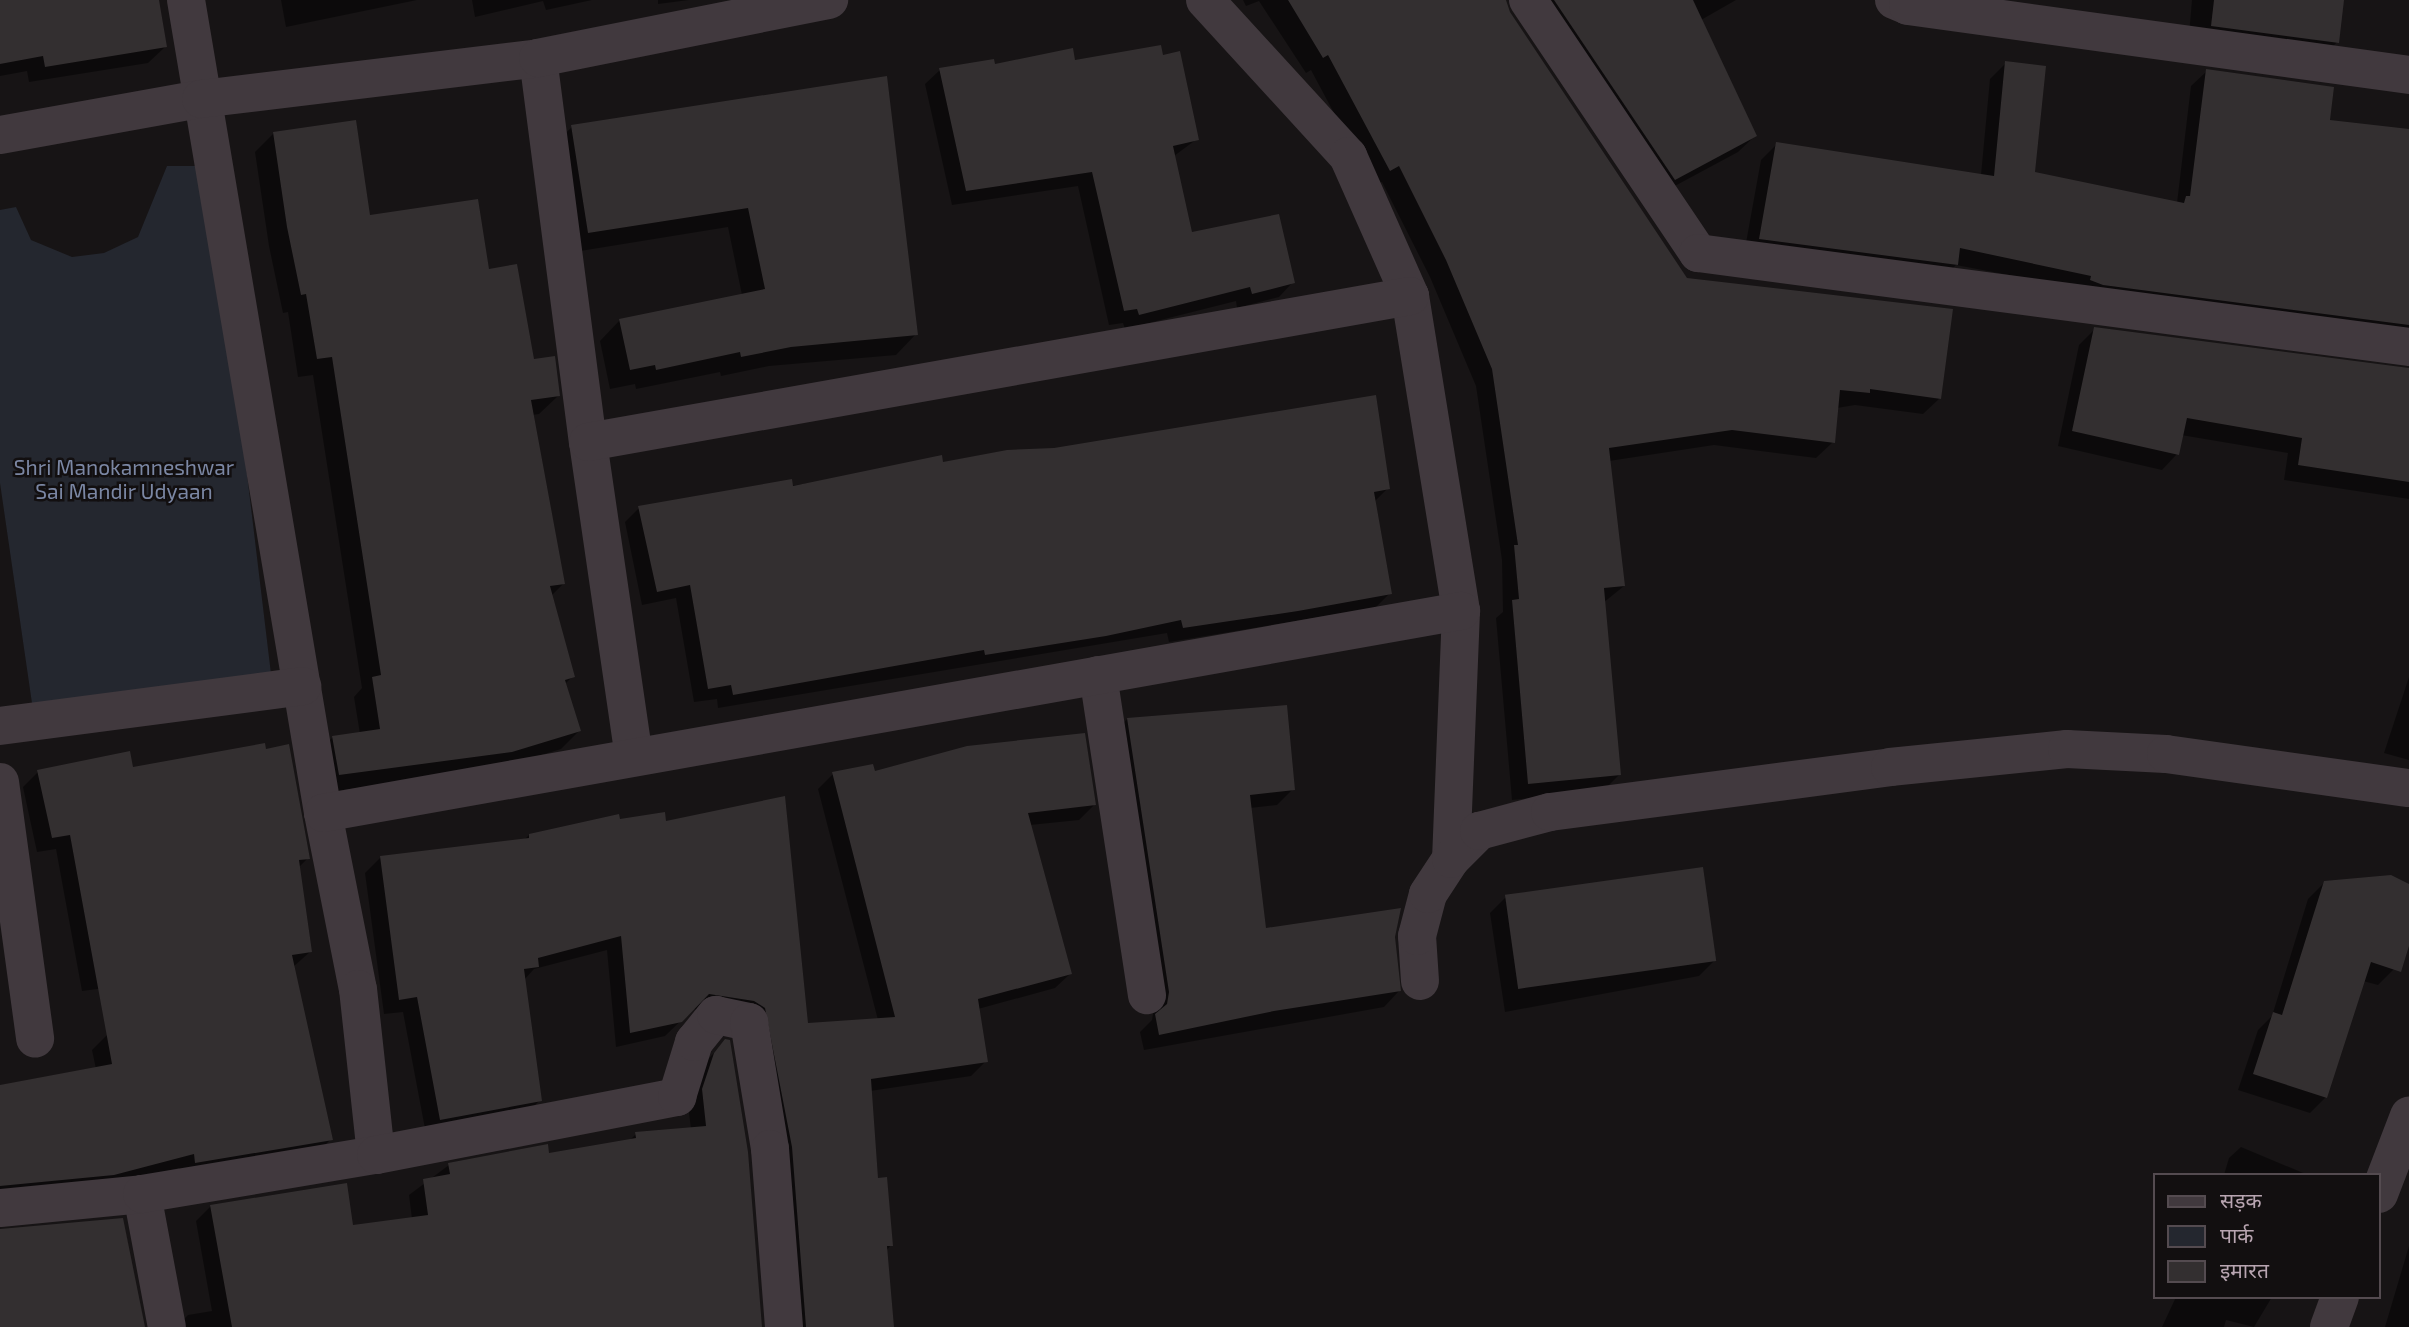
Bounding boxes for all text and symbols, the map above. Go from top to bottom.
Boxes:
park label: Shri Manokamneshwar Sai Mandir Udyaan [14,454,234,504]
legend [2154,1173,2381,1299]
text: सड़क [2220,1187,2262,1212]
text: पार्क [2220,1222,2254,1247]
text: इमारत [2220,1257,2269,1282]

